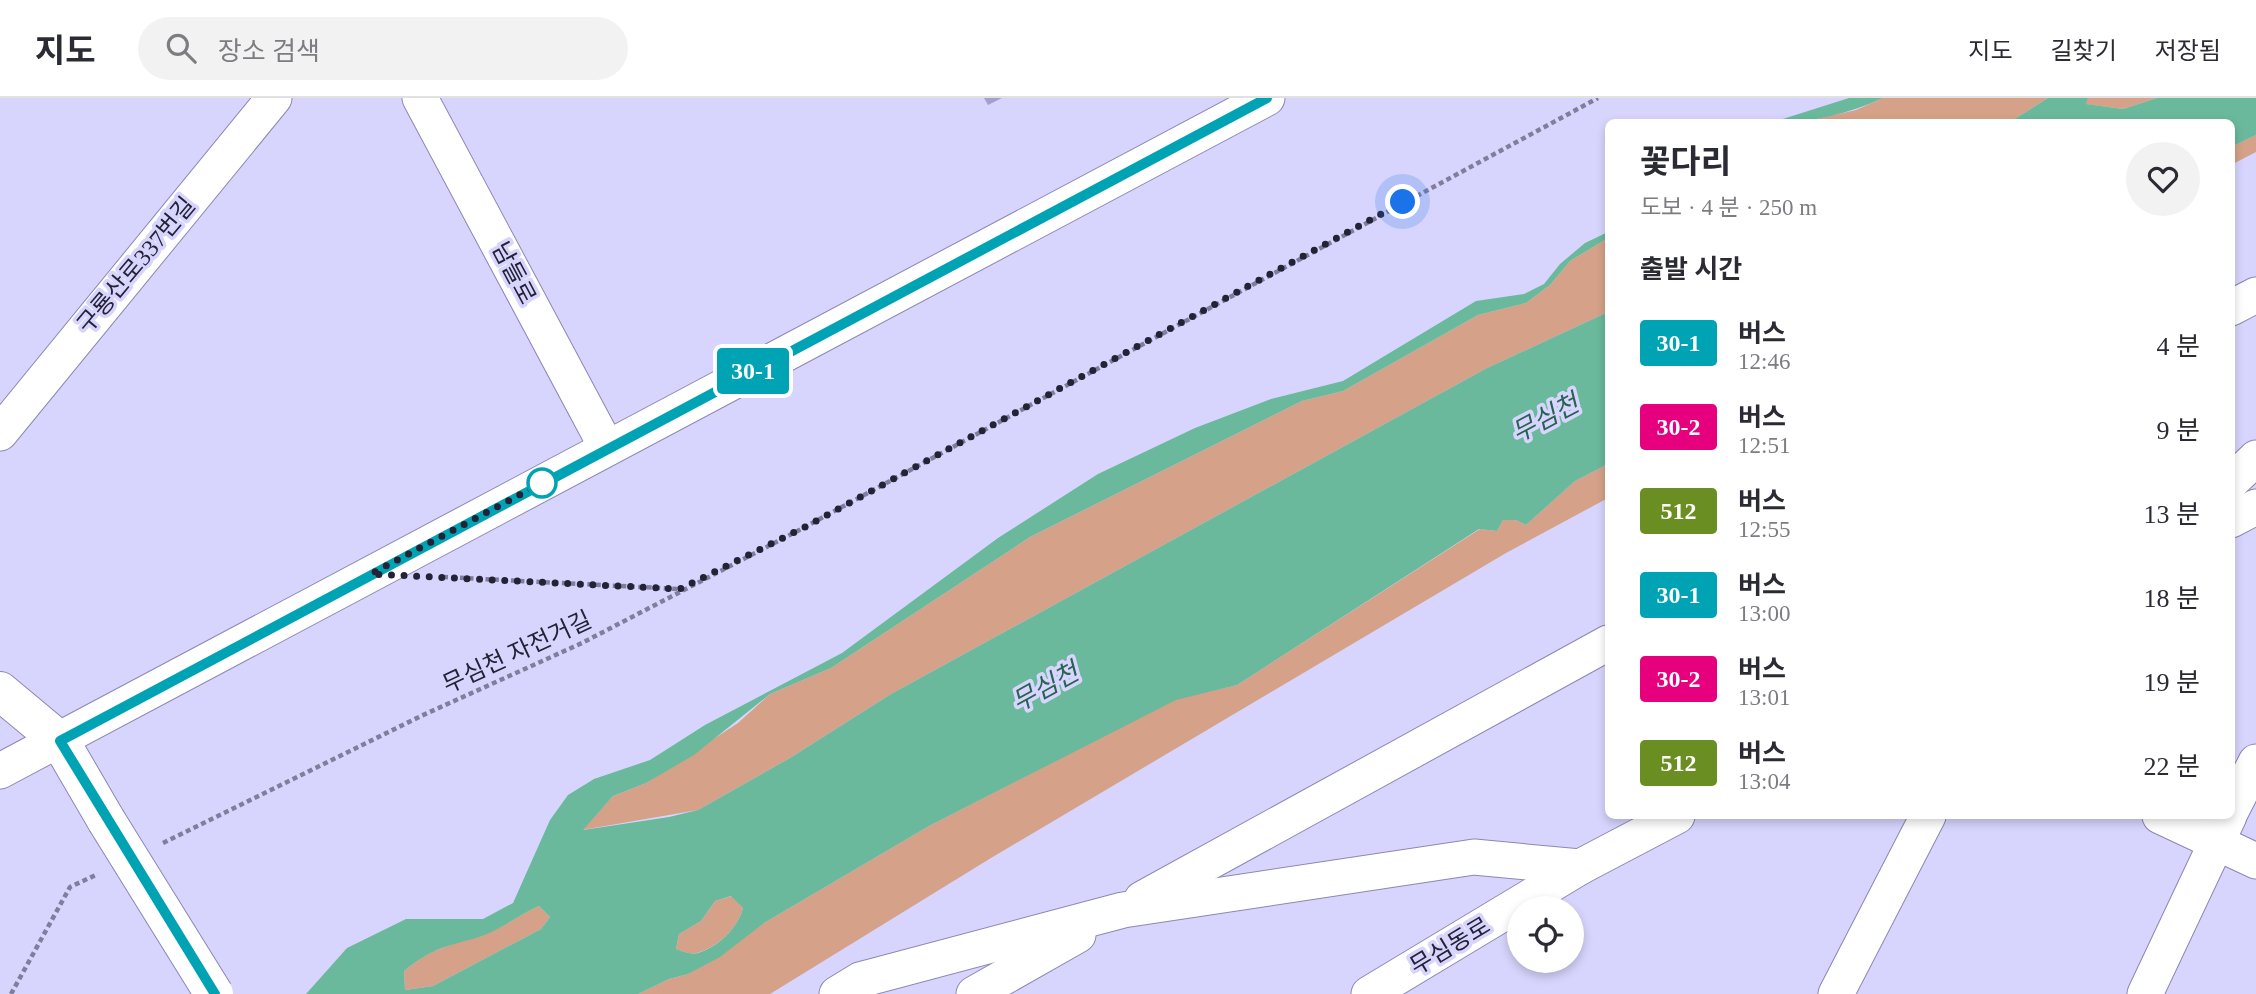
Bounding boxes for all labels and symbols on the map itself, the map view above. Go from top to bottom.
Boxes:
your location [1385,184,1420,219]
street label: 구룡산로337번길 [72,192,200,338]
street label: 남들로 [487,238,541,308]
line badge: 30-1 [704,348,802,394]
water label: 무심천 [1507,387,1586,448]
unlabelled marker [527,468,557,498]
street label: 무심천 자전거길 [439,606,595,698]
water label: 무심천 [1007,656,1086,718]
street label: 무심동로 [1405,912,1495,980]

